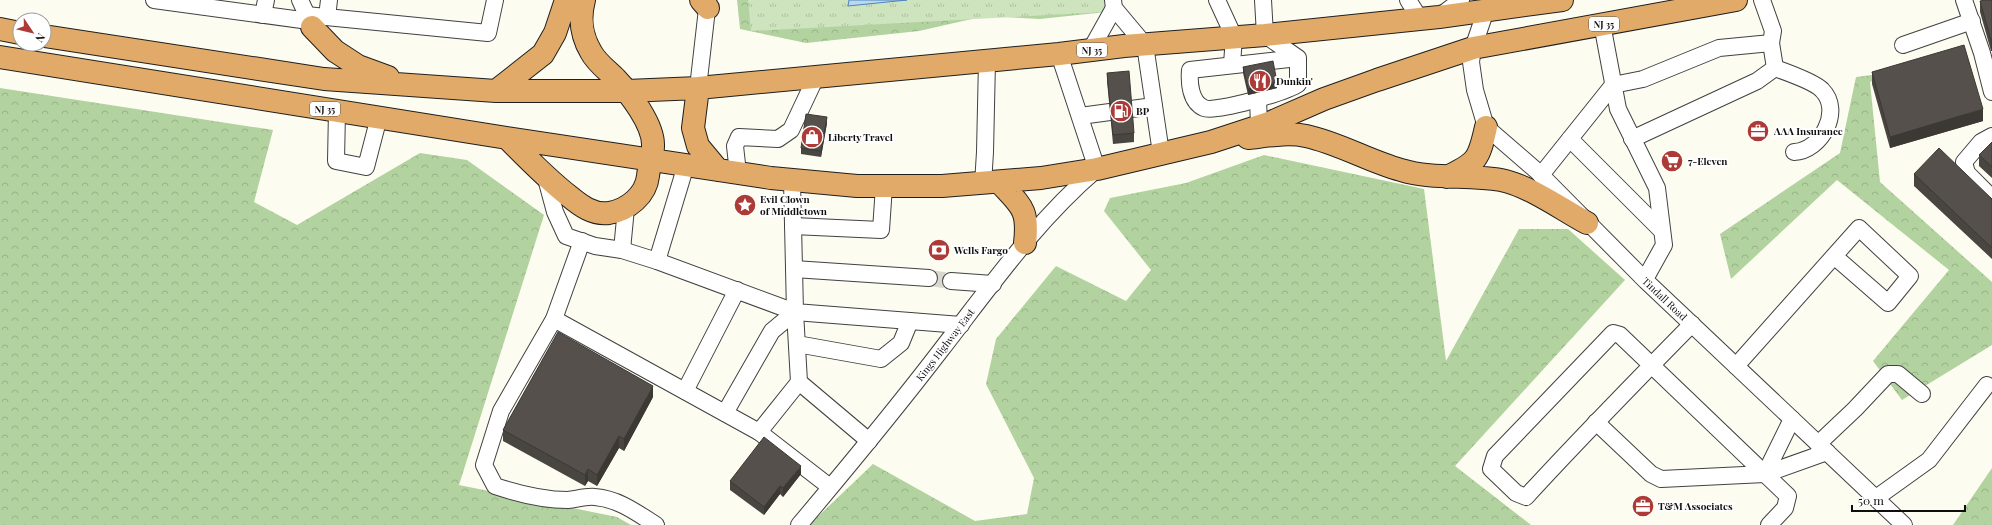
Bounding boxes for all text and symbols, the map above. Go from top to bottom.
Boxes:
north arrow [12,12,52,52]
road number: NJ 35 [1589,17,1619,31]
text: N [32,30,49,46]
road number: NJ 35 [1077,43,1107,57]
restaurant icon: Dunkin' [1247,68,1273,94]
place label: Dunkin' [1276,74,1313,88]
fuel station icon: BP [1108,98,1134,124]
road number: NJ 35 [310,102,340,116]
place label: BP [1136,104,1150,118]
office icon: AAA Insurance [1745,118,1771,144]
shop icon: Liberty Travel [799,124,825,150]
place label: AAA Insurance [1773,124,1843,138]
place label: Liberty Travel [828,130,893,144]
supermarket icon: 7-Eleven [1659,148,1685,174]
place label: 7-Eleven [1688,154,1728,168]
place icon: Evil Clown of Middletown [732,192,758,218]
place label: Evil Clown of Middletown [760,192,828,218]
bank icon: Wells Fargo [926,237,952,263]
place label: Wells Fargo [953,243,1008,257]
street label: Tindall Road [1639,274,1690,324]
street label: Kings Highway East [912,305,978,384]
scale bar [1852,487,1965,513]
text: 50 m [1858,492,1884,508]
office icon: T&M Associates [1630,493,1656,519]
place label: T&M Associates [1658,499,1733,513]

